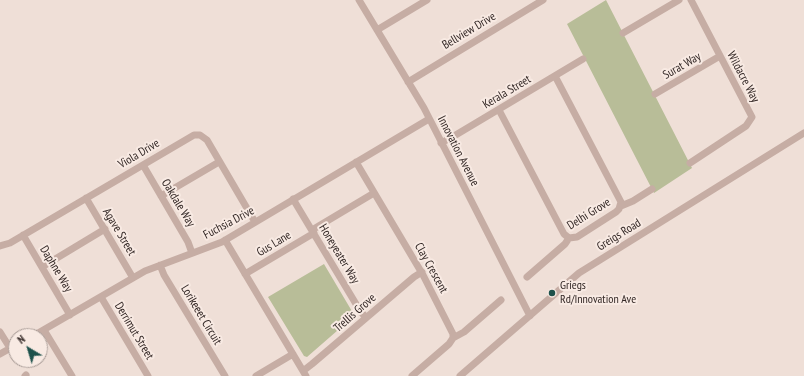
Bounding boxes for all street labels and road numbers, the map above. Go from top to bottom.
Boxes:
street label: Bellview Drive [440,9,498,53]
street label: Surat Way [661,49,703,83]
street label: Wildacre Way [724,49,762,105]
street label: Kerala Street [480,72,534,112]
street label: Innovation Avenue [434,113,482,189]
street label: Viola Drive [116,136,162,172]
street label: Oakdale Way [158,176,198,230]
street label: Delhi Grove [565,195,613,233]
street label: Fuchsia Drive [201,204,257,242]
street label: Agave Street [99,206,139,258]
street label: Greigs Road [594,216,644,254]
street label: Honeyeater Way [316,222,362,286]
street label: Gus Lane [254,228,294,260]
street label: Clay Crescent [411,240,451,296]
street label: Daphne Way [37,243,75,295]
street label: Lorikeeet Circuit [177,282,225,348]
street label: Trellis Grove [331,291,379,335]
street label: Derrimut Street [111,300,157,362]

